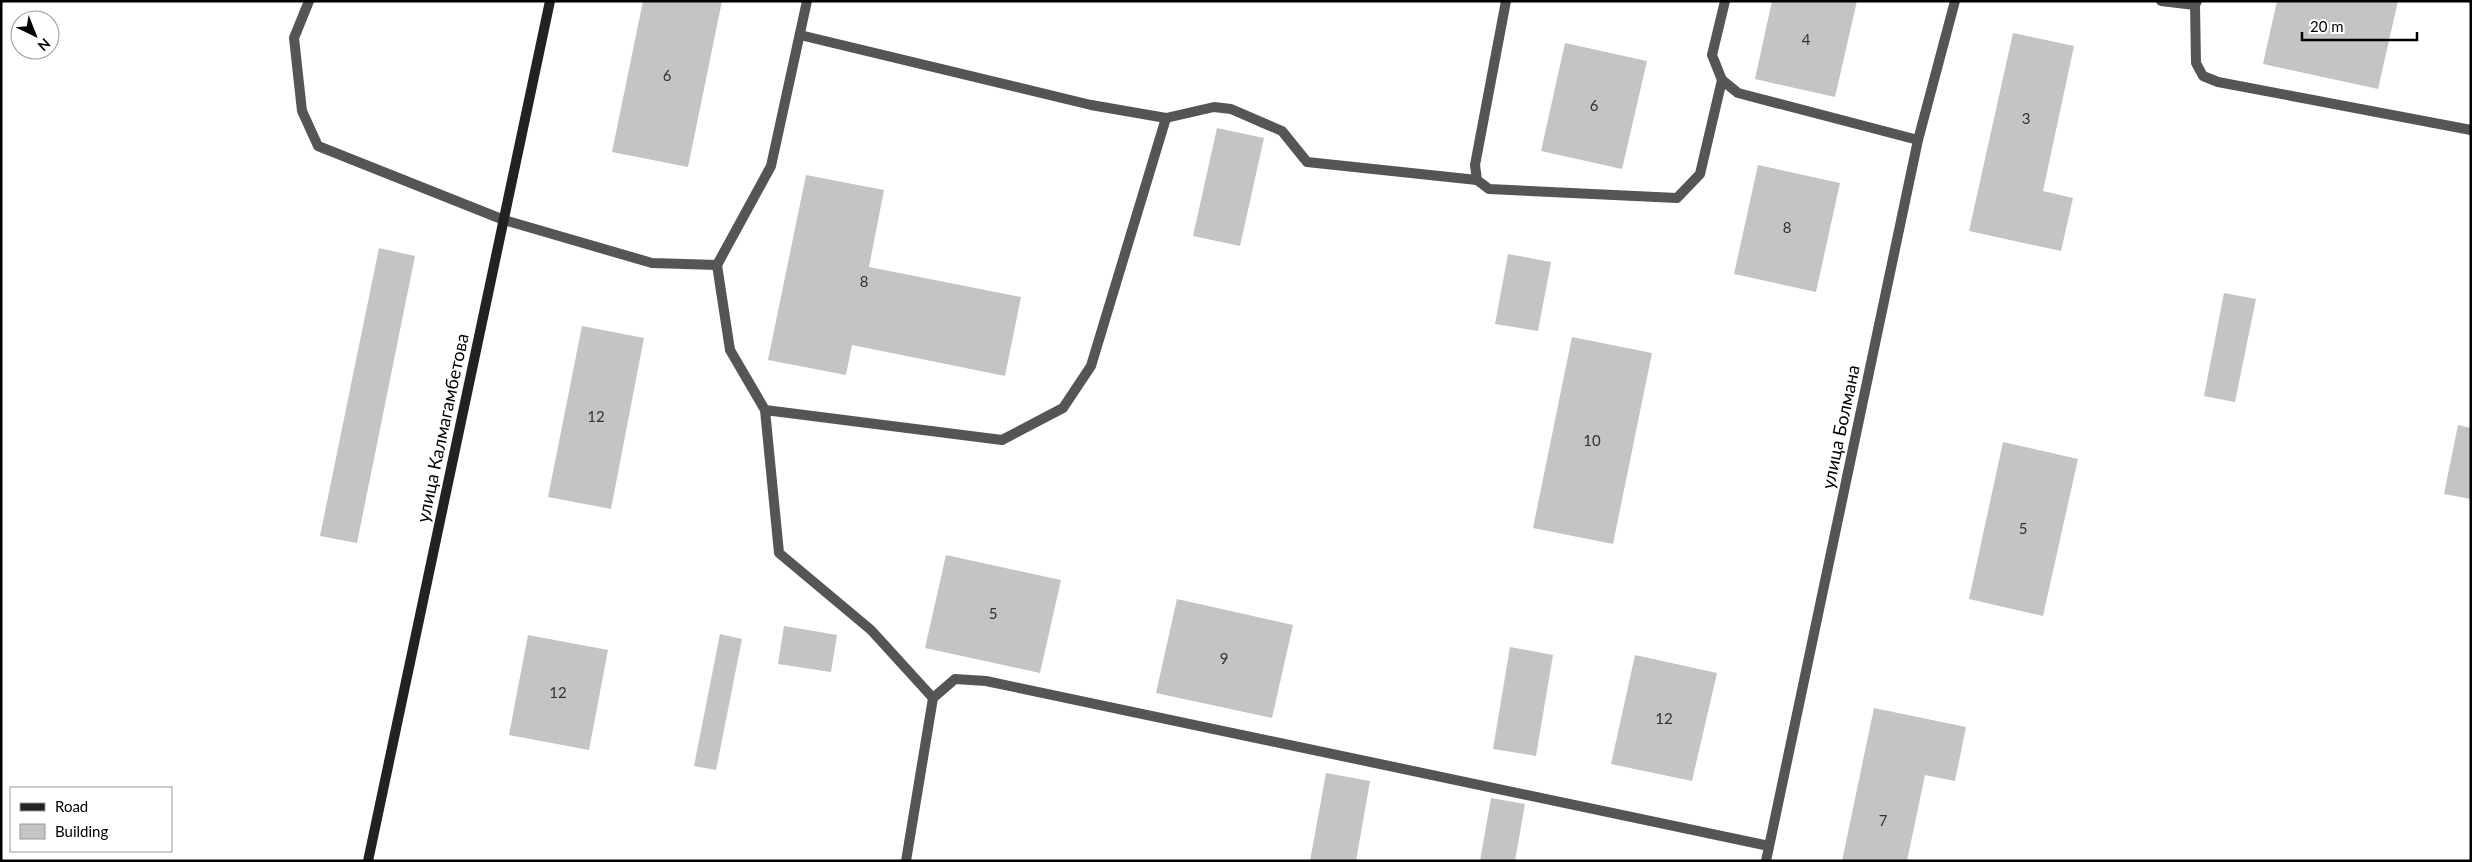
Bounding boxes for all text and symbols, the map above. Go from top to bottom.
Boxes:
north arrow [10,10,60,60]
scale bar [2302,10,2417,42]
text: 20 m [2310,17,2344,35]
house number: 4 [1802,30,1811,48]
text: N [34,35,54,55]
house number: 6 [663,66,672,84]
house number: 6 [1590,96,1599,114]
house number: 3 [2022,109,2030,127]
house number: 8 [1783,218,1791,236]
house number: 8 [860,272,868,290]
street label: улица Калмагамбетова [411,331,473,524]
street label: улица Болмана [1816,363,1864,491]
house number: 12 [587,407,605,425]
house number: 10 [1583,431,1601,449]
house number: 5 [2019,519,2027,537]
house number: 5 [989,604,997,622]
house number: 9 [1220,649,1228,667]
house number: 12 [549,683,567,701]
house number: 12 [1655,709,1673,727]
legend [10,787,172,852]
text: Road [55,797,88,815]
house number: 7 [1879,811,1888,829]
text: Building [55,822,108,840]

